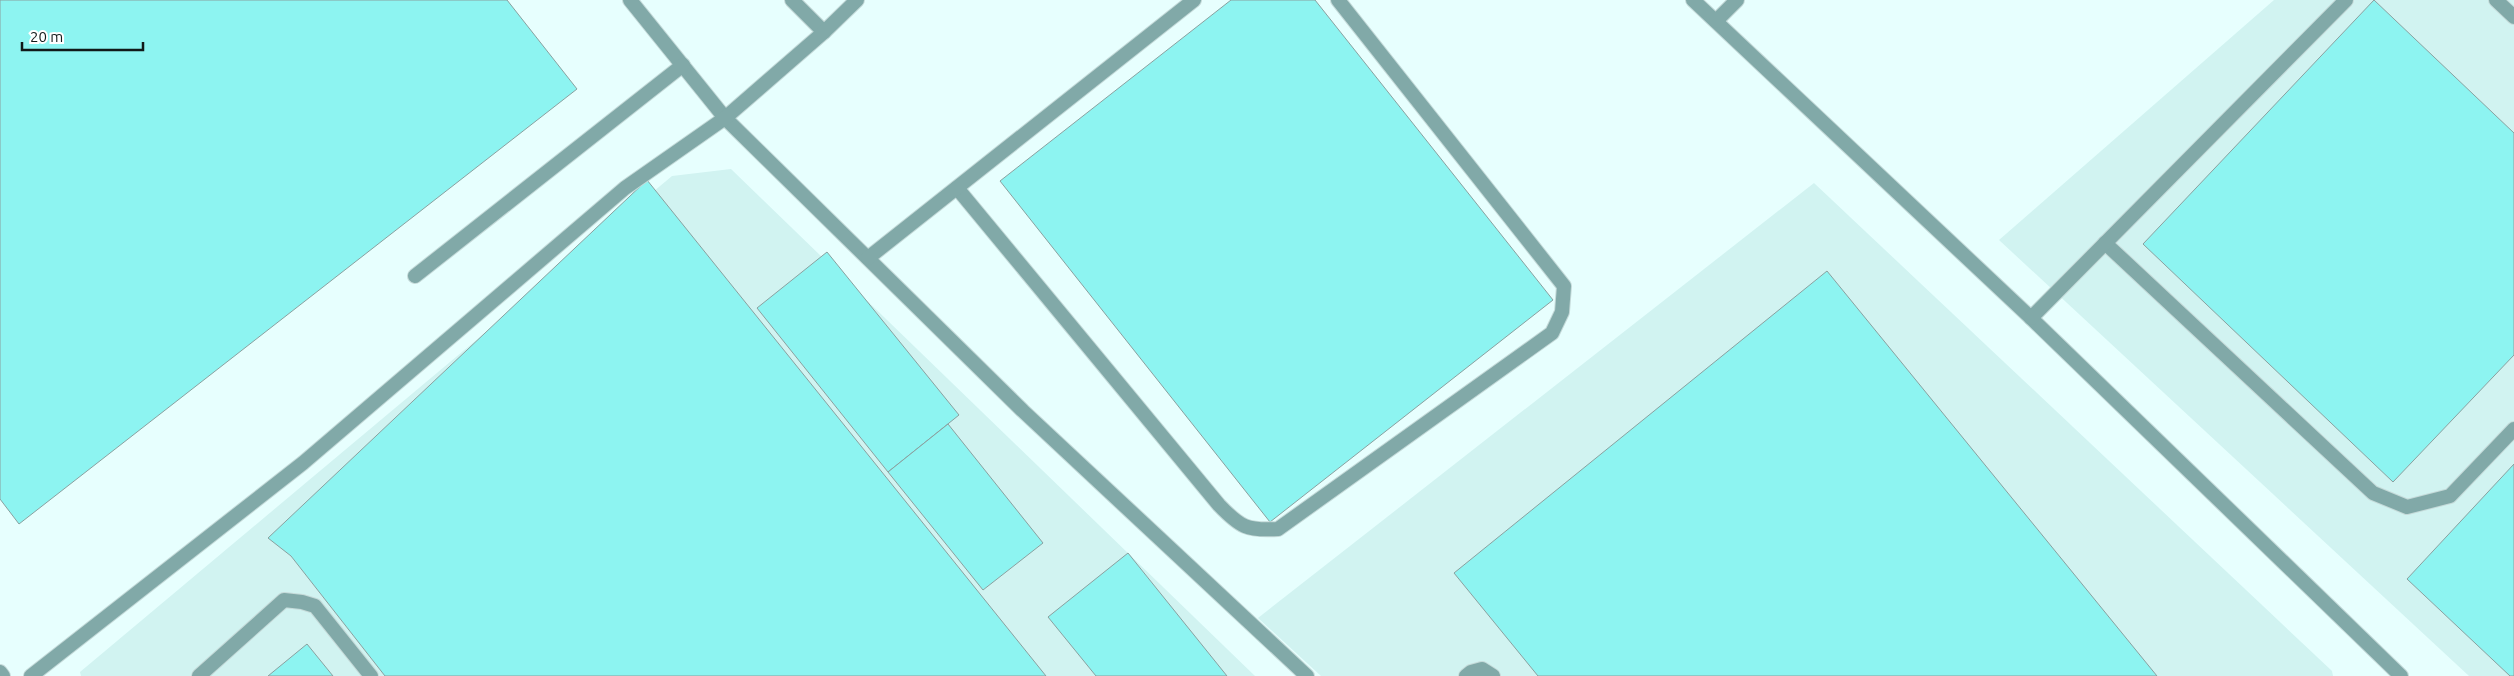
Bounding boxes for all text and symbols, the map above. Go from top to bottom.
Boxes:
scale bar [22,20,144,52]
text: 20 m [30,28,63,45]

